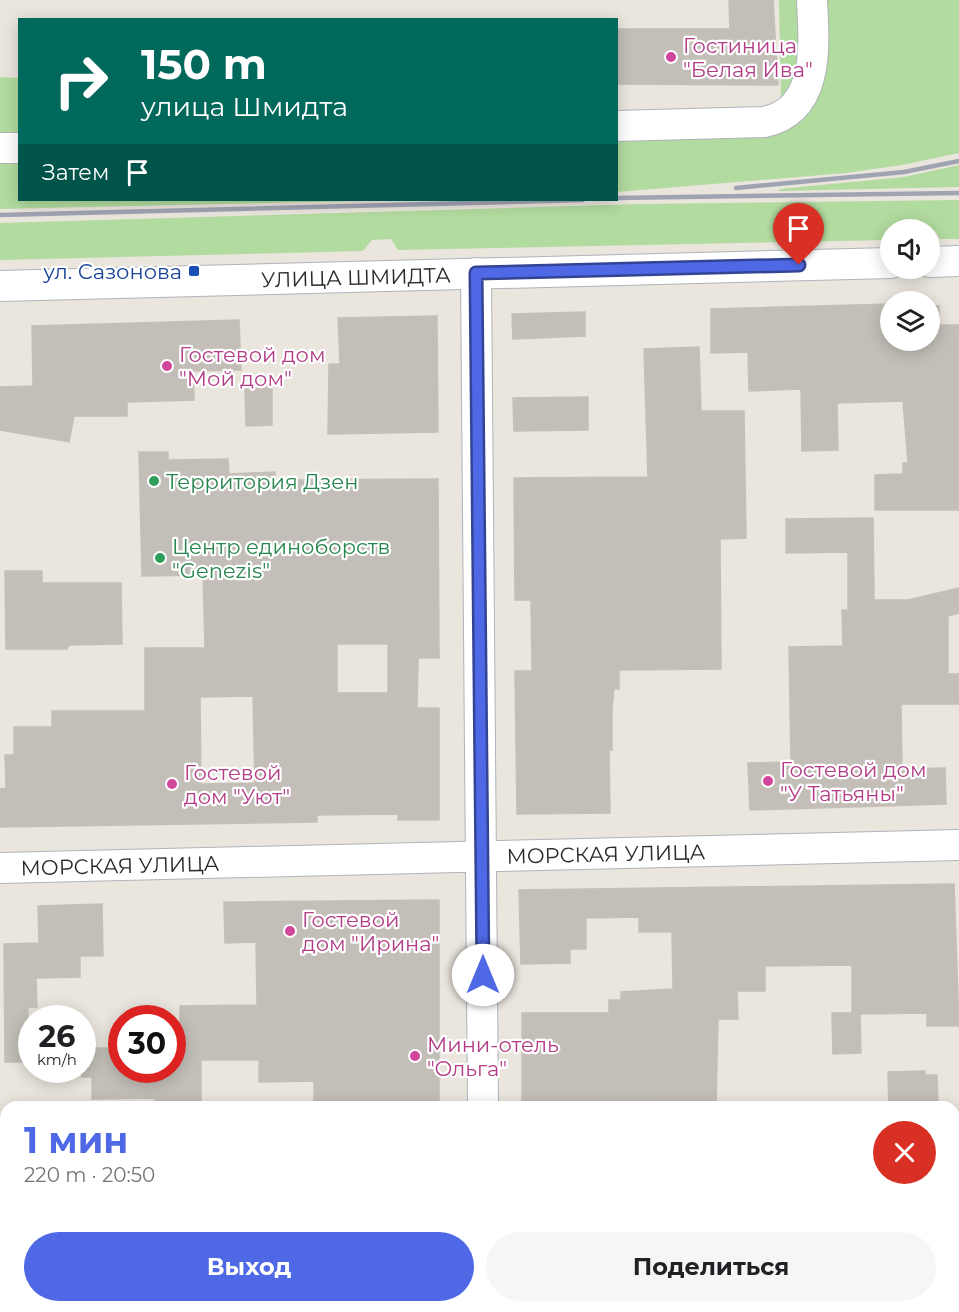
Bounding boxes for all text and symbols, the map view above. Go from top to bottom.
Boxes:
place label: Гостиница "Белая Ива" [683,33,813,82]
text: 150 m [141,38,267,90]
icon: right [42,42,120,120]
marker: Гостиница "Белая Ива" [664,50,678,64]
text: улица Шмидта [141,90,348,123]
icon: arrive [121,156,154,189]
text: Затем [42,159,109,186]
pin [773,203,824,265]
icon: arrive [782,212,815,245]
map controls [880,219,940,351]
button: sound [880,219,940,279]
place label: ул. Сазонова [42,259,182,284]
street label: УЛИЦА ШМИДТА [261,262,451,292]
marker: ул. Сазонова [187,264,201,278]
button: layers [880,291,940,351]
place label: Гостевой дом "Мой дом" [179,342,326,391]
marker: Гостевой дом "Мой дом" [160,359,174,373]
place label: Территория Дзен [166,469,358,494]
marker: Территория Дзен [147,474,161,488]
place label: Центр единоборств "Genezis" [172,534,390,583]
marker: Центр единоборств "Genezis" [153,551,167,565]
place label: Гостевой дом "У Татьяны" [780,757,927,806]
place label: Гостевой дом "Уют" [184,760,290,809]
marker: Гостевой дом "У Татьяны" [761,774,775,788]
marker: Гостевой дом "Уют" [165,777,179,791]
street label: МОРСКАЯ УЛИЦА [506,839,706,868]
street label: МОРСКАЯ УЛИЦА [20,850,220,880]
place label: Гостевой дом "Ирина" [302,907,439,956]
marker: Гостевой дом "Ирина" [283,924,297,938]
position arrow [451,943,515,1007]
speed limit sign: 30 [108,1005,186,1083]
text: 26 [39,1018,75,1055]
place label: Мини-отель "Ольга" [427,1032,559,1081]
marker: Мини-отель "Ольга" [408,1049,422,1063]
text: km/h [37,1050,77,1069]
text: 1 мин [24,1118,128,1162]
button: close [873,1121,936,1184]
text: 220 m · 20:50 [24,1163,155,1187]
button: Выход [24,1232,474,1301]
button: Поделиться [486,1232,936,1301]

